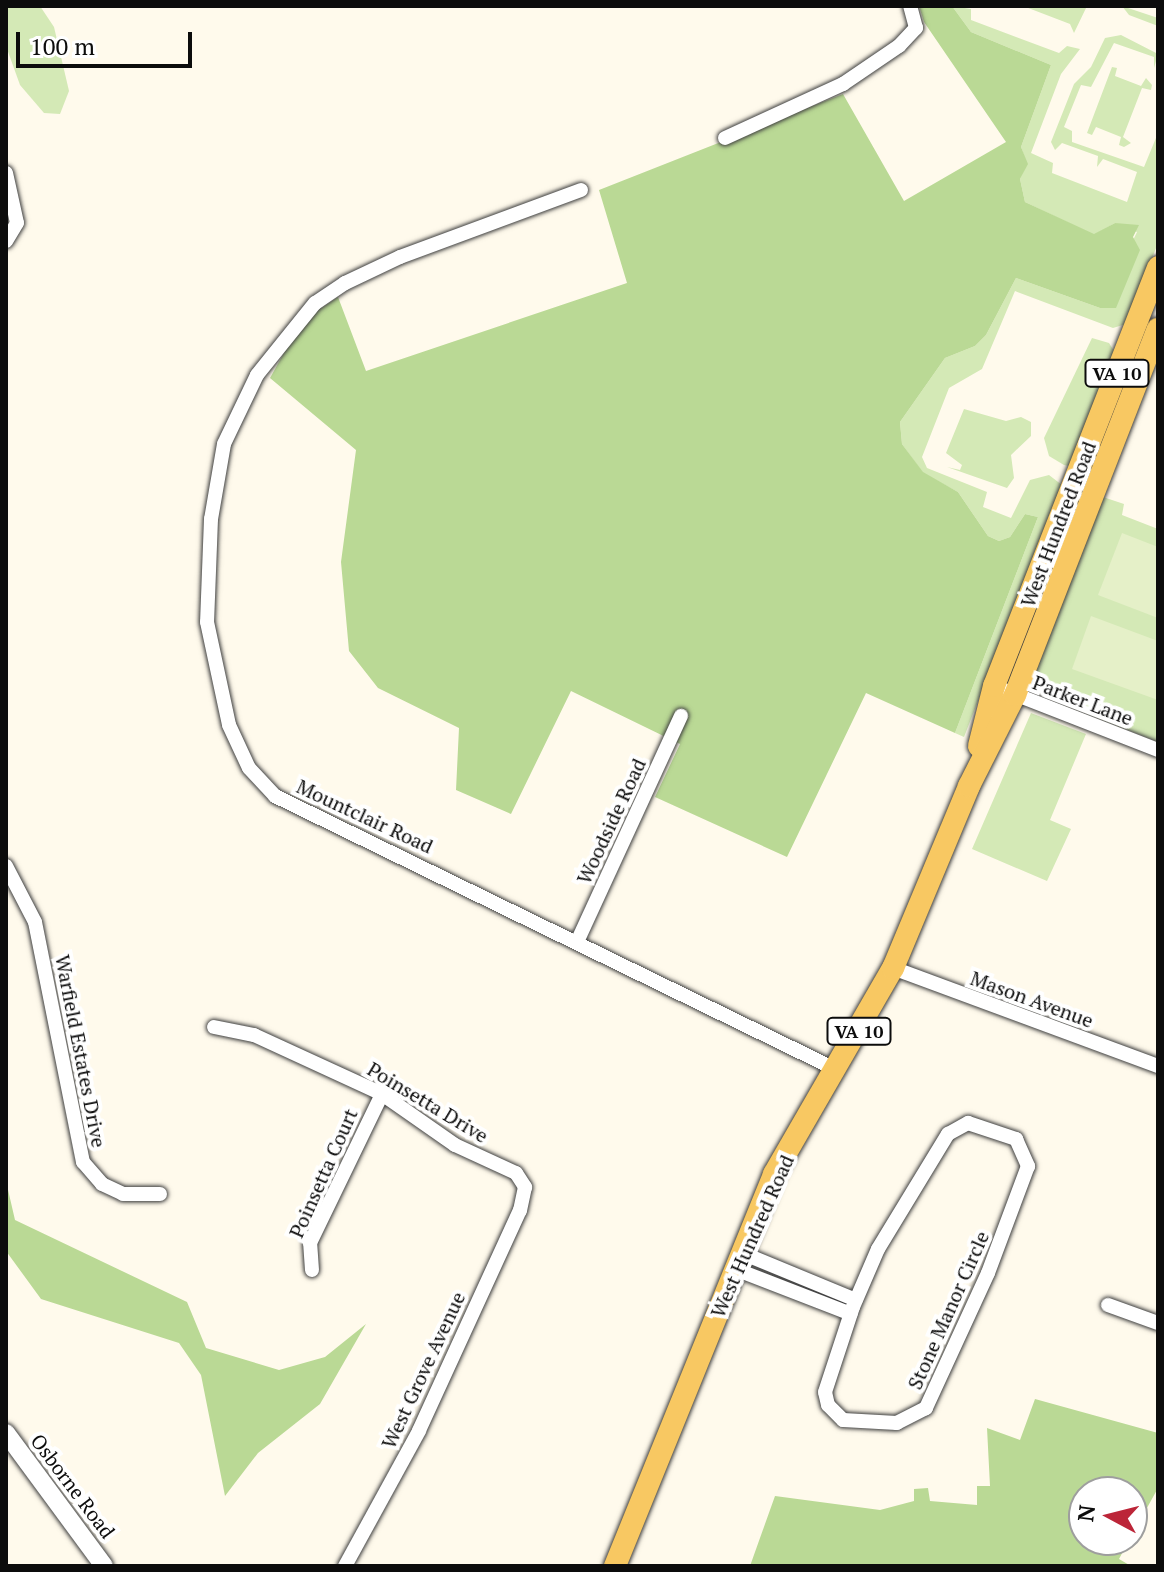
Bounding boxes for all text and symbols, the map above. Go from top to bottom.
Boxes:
scale bar [20,16,196,66]
text: 100 m [30,30,95,62]
road number: VA 10 [1083,359,1151,387]
street label: West Hundred Road [1015,438,1101,610]
street label: Parker Lane [1030,670,1136,730]
street label: Woodside Road [571,754,651,888]
street label: Mountclair Road [293,774,437,858]
street label: Warfield Estates Drive [51,953,111,1149]
street label: Mason Avenue [967,966,1097,1032]
road number: VA 10 [825,1017,893,1045]
street label: Poinsetta Drive [363,1057,493,1147]
street label: Poinsetta Court [284,1105,362,1241]
street label: West Hundred Road [705,1151,799,1321]
street label: Stone Manor Circle [902,1227,994,1393]
street label: West Grove Avenue [376,1288,470,1452]
street label: Osborne Road [26,1429,120,1543]
north arrow [1068,1476,1148,1556]
text: N [1070,1503,1101,1523]

